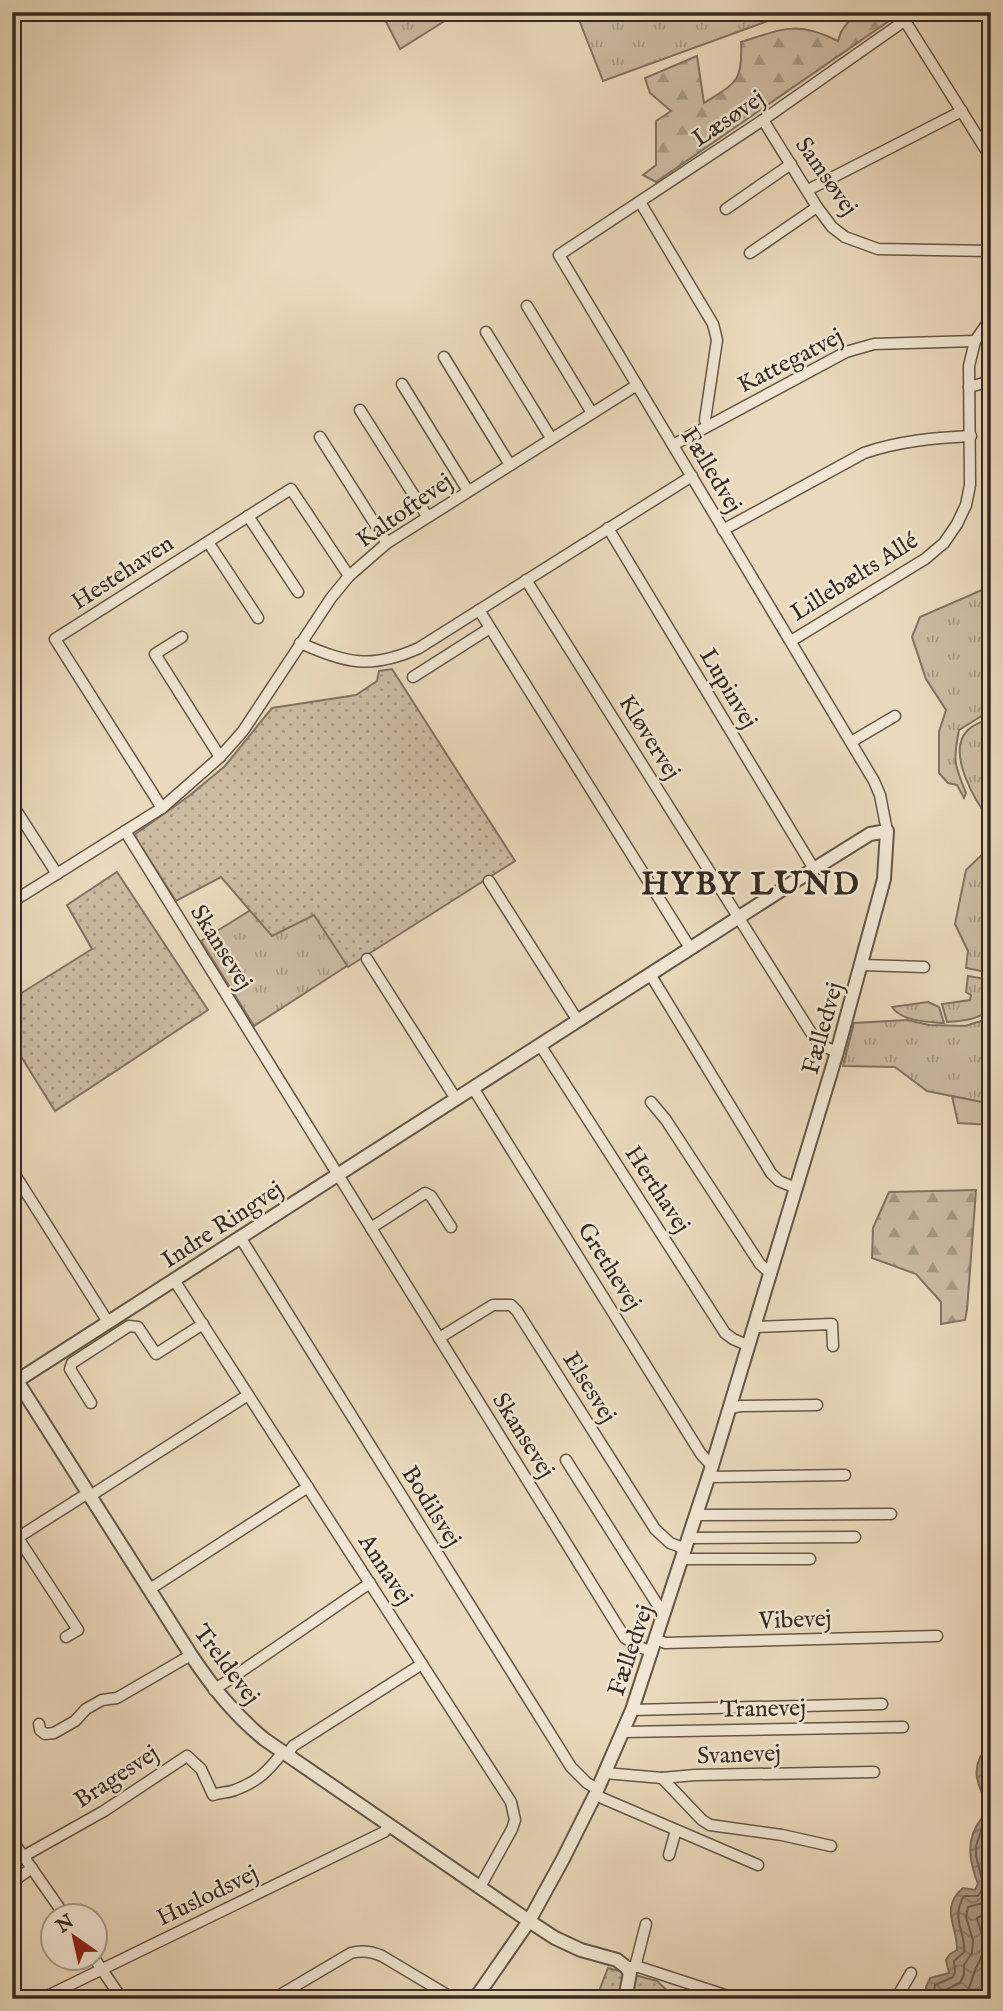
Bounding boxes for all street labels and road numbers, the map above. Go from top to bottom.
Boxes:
street label: Læsøvej [686,84,771,155]
street label: Samsøvej [787,131,864,222]
street label: Kattegatvej [733,322,849,401]
street label: Fælledvej [673,422,748,519]
street label: Kaltoftevej [351,467,459,556]
street label: Lillebælts Allé [785,526,924,629]
street label: Hestehaven [66,529,180,618]
street label: Lupinvej [692,643,764,735]
street label: Kløvervej [611,690,687,786]
street label: Skansevej [182,899,259,996]
street label: Fælledvej [796,979,851,1078]
street label: Herthavej [617,1140,697,1240]
street label: Indre Ringvej [156,1174,290,1276]
street label: Grethevej [570,1217,648,1317]
street label: Elsesvej [555,1346,623,1429]
street label: Skansevej [484,1387,561,1484]
street label: Bodilsvej [394,1460,468,1553]
street label: Annavej [350,1527,419,1611]
street label: Fælledvej [601,1601,661,1700]
street label: Vibevej [757,1604,832,1637]
street label: Treldevej [185,1618,266,1711]
street label: Tranevej [720,1693,806,1726]
street label: Bragesvej [69,1738,165,1816]
street label: Svanevej [696,1739,782,1772]
street label: Huslodsvej [152,1859,263,1934]

